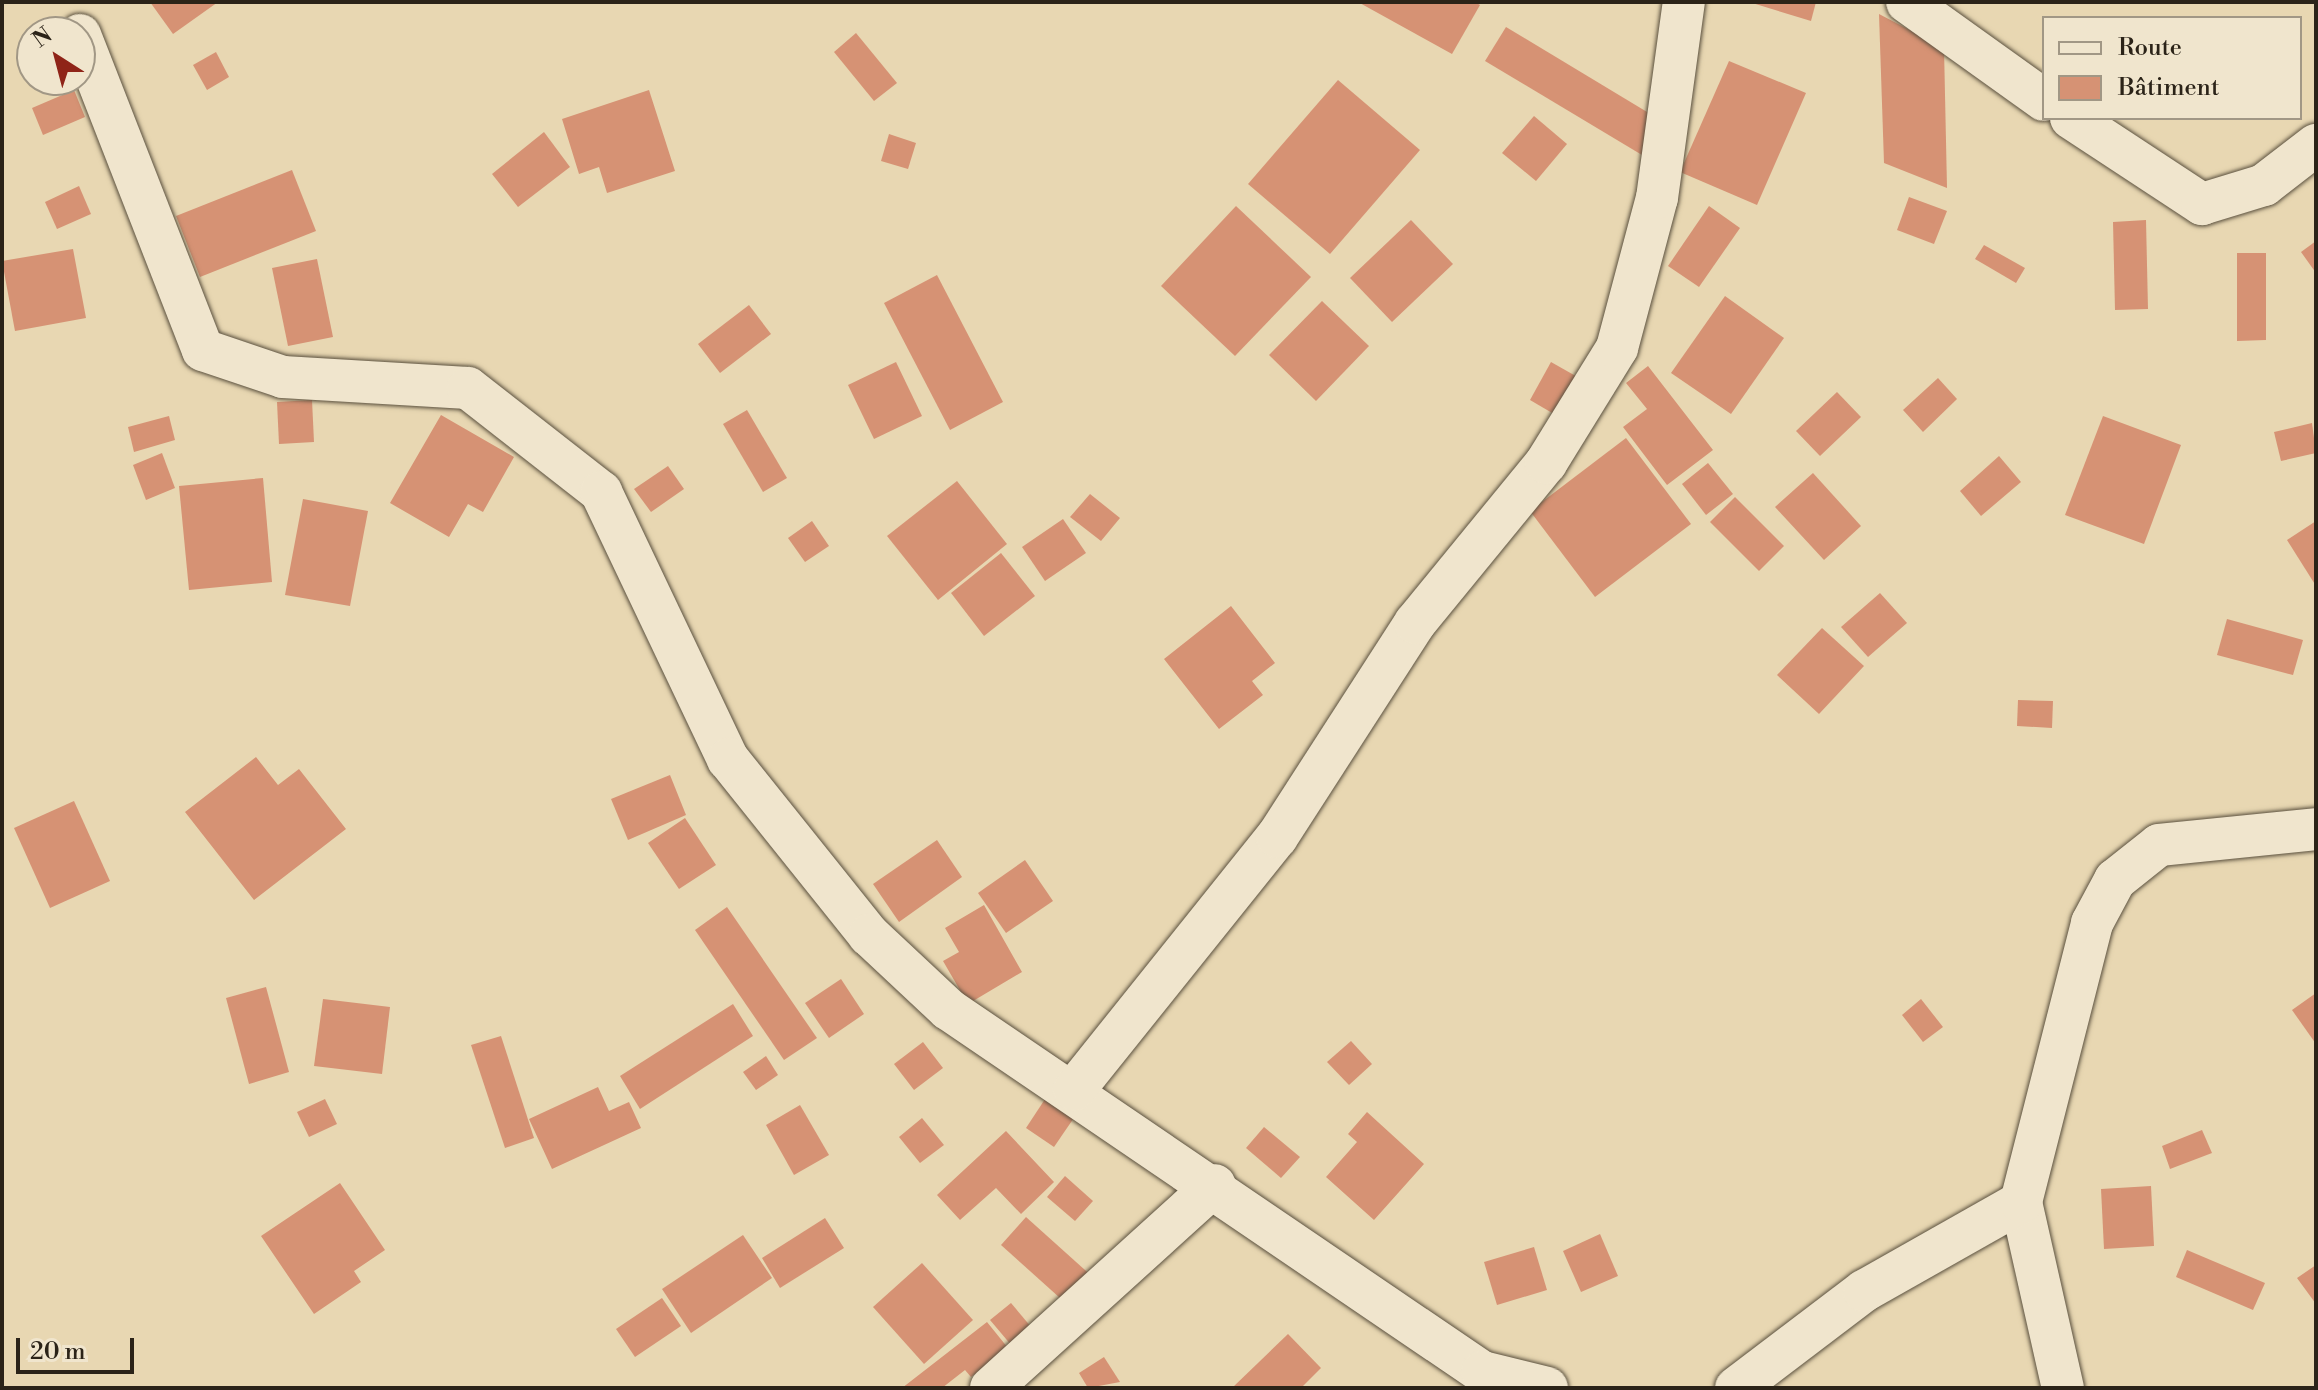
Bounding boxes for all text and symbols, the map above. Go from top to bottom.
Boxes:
north arrow [16,16,96,96]
legend [2042,16,2302,120]
text: N [28,22,58,54]
text: Route [2118,33,2182,63]
text: Bâtiment [2118,73,2219,103]
scale bar [20,1322,138,1372]
text: 20 m [30,1337,86,1367]

